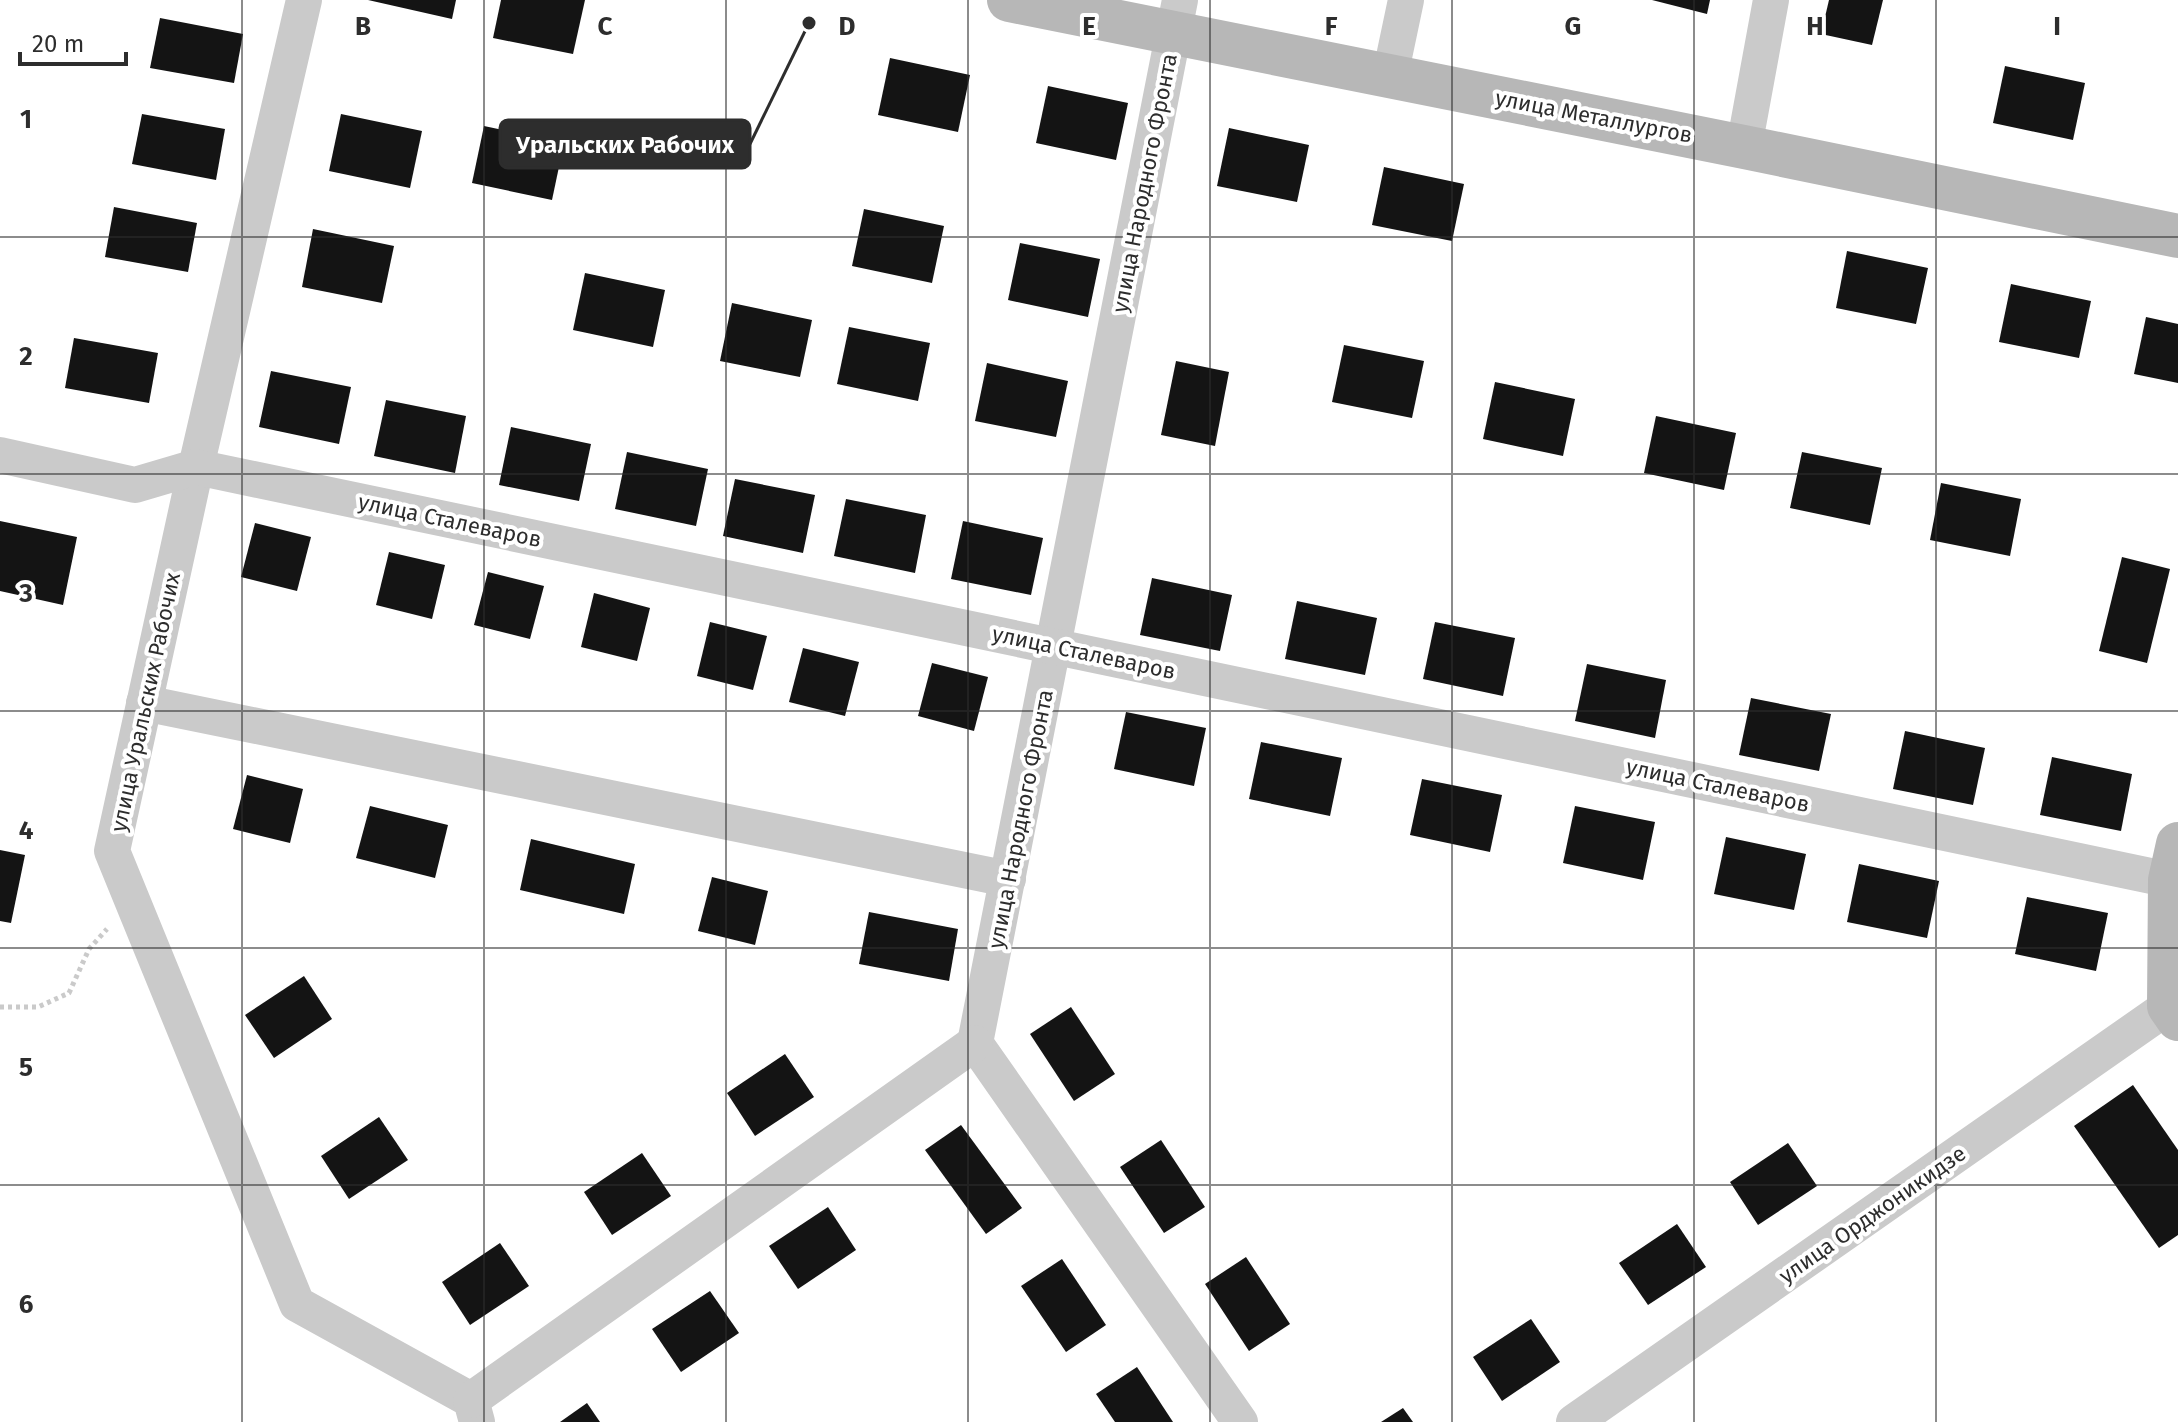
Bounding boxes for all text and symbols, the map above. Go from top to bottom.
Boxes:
text: B [355,11,371,42]
text: C [598,11,613,42]
text: D [839,11,856,42]
text: E [1082,11,1096,42]
text: F [1325,11,1338,42]
text: G [1565,11,1581,42]
text: H [1806,11,1824,42]
text: I [2053,11,2061,42]
scale bar [20,16,126,66]
text: 20 m [32,30,84,58]
street label: улица Народного Фронта [1106,51,1183,315]
street label: улица Металлургов [1493,84,1695,149]
text: 1 [20,104,32,135]
callout: Уральских Рабочих [500,120,750,168]
text: Уральских Рабочих [515,131,735,159]
text: 2 [19,341,33,372]
street label: улица Сталеваров [356,488,544,553]
street label: улица Уральских Рабочих [105,570,186,834]
text: 3 [18,578,33,609]
street label: улица Сталеваров [990,620,1178,685]
street label: улица Народного Фронта [982,687,1059,951]
street label: улица Сталеваров [1624,753,1812,818]
text: 4 [19,815,34,846]
text: 5 [19,1052,33,1083]
street label: улица Орджоникидзе [1774,1140,1971,1289]
text: 6 [19,1289,34,1320]

